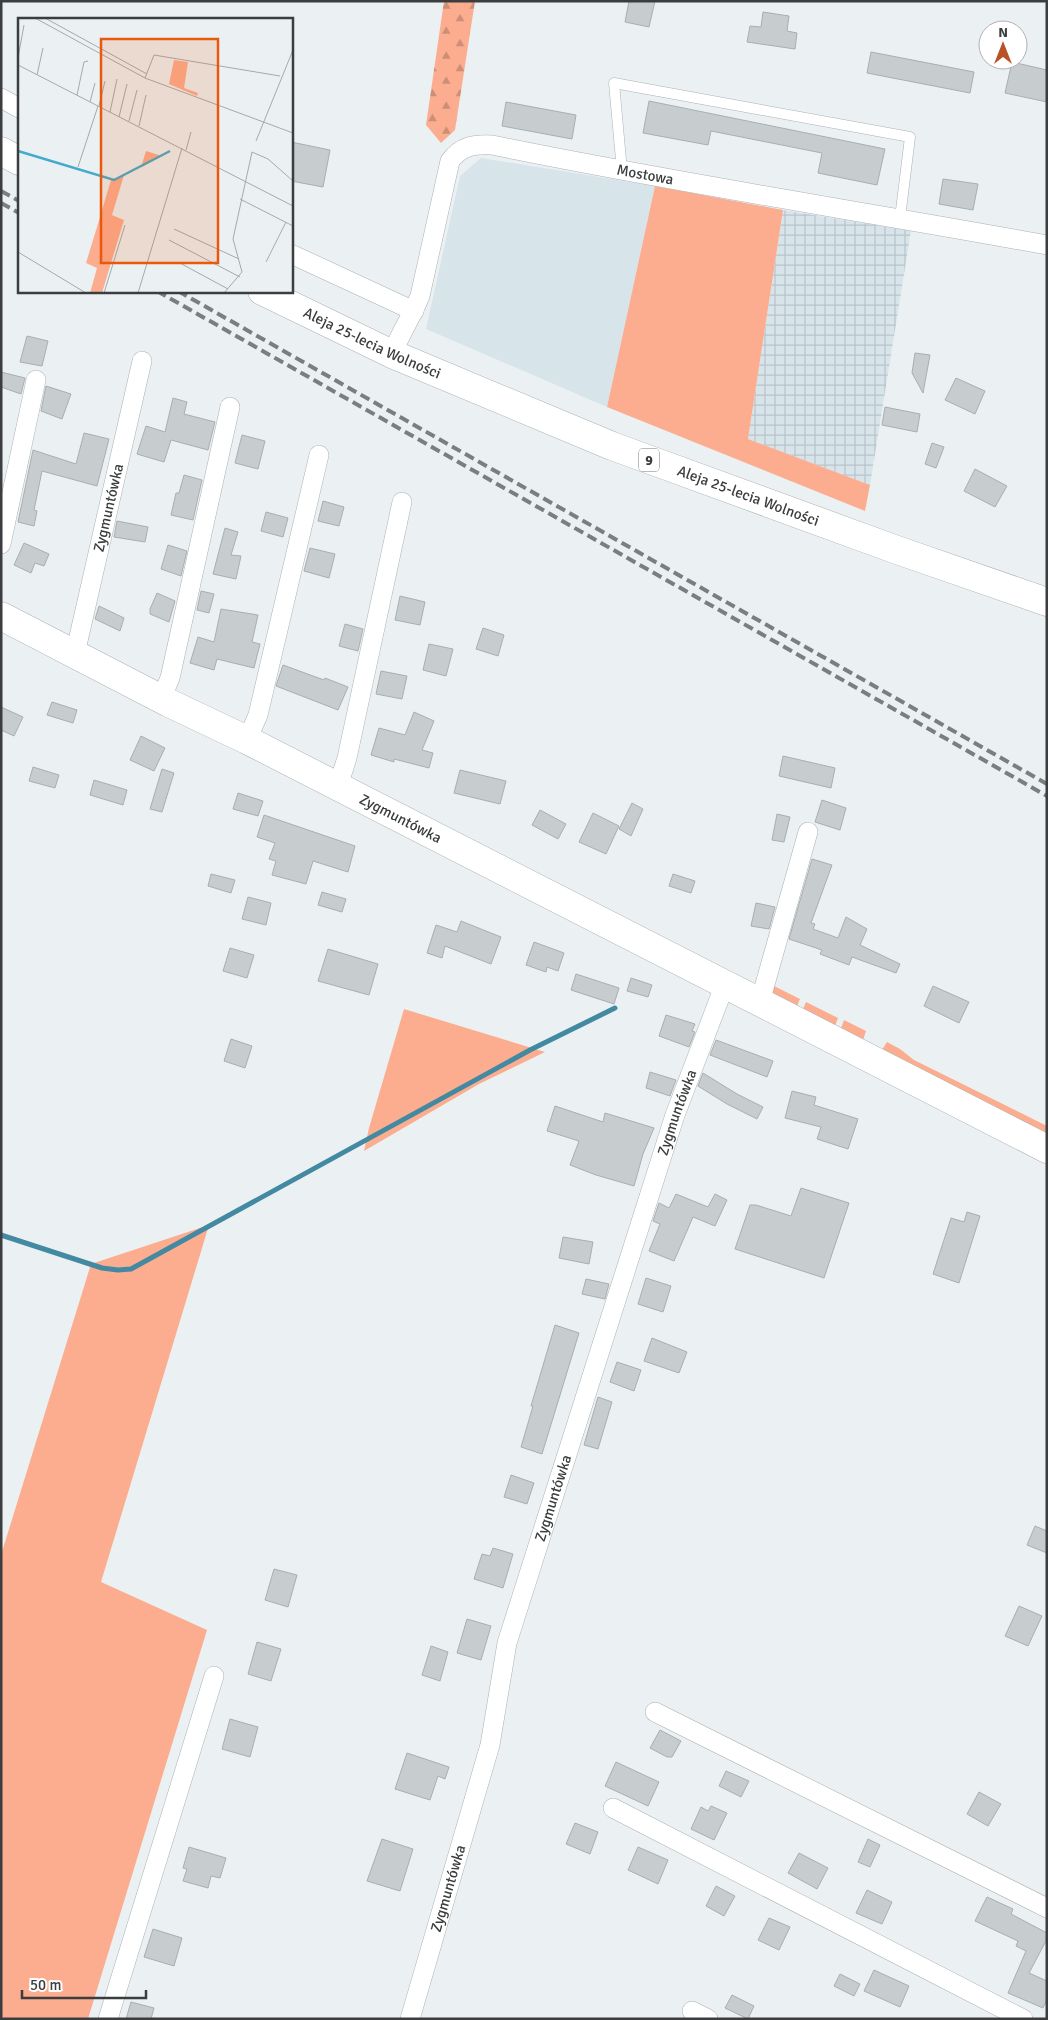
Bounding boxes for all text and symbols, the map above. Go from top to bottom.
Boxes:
inset map [18,18,292,292]
north arrow [978,20,1028,70]
text: N [998,24,1008,41]
street label: Mostowa [615,161,675,189]
street label: Aleja 25-lecia Wolności [301,303,444,383]
road number: 9 [639,448,659,472]
street label: Zygmuntówka [90,462,127,554]
street label: Aleja 25-lecia Wolności [675,462,822,530]
street label: Zygmuntówka [356,790,445,847]
street label: Zygmuntówka [654,1067,701,1158]
street label: Zygmuntówka [531,1452,575,1544]
street label: Zygmuntówka [427,1843,469,1934]
scale bar [22,1968,146,2000]
text: 50 m [30,1976,61,1994]

